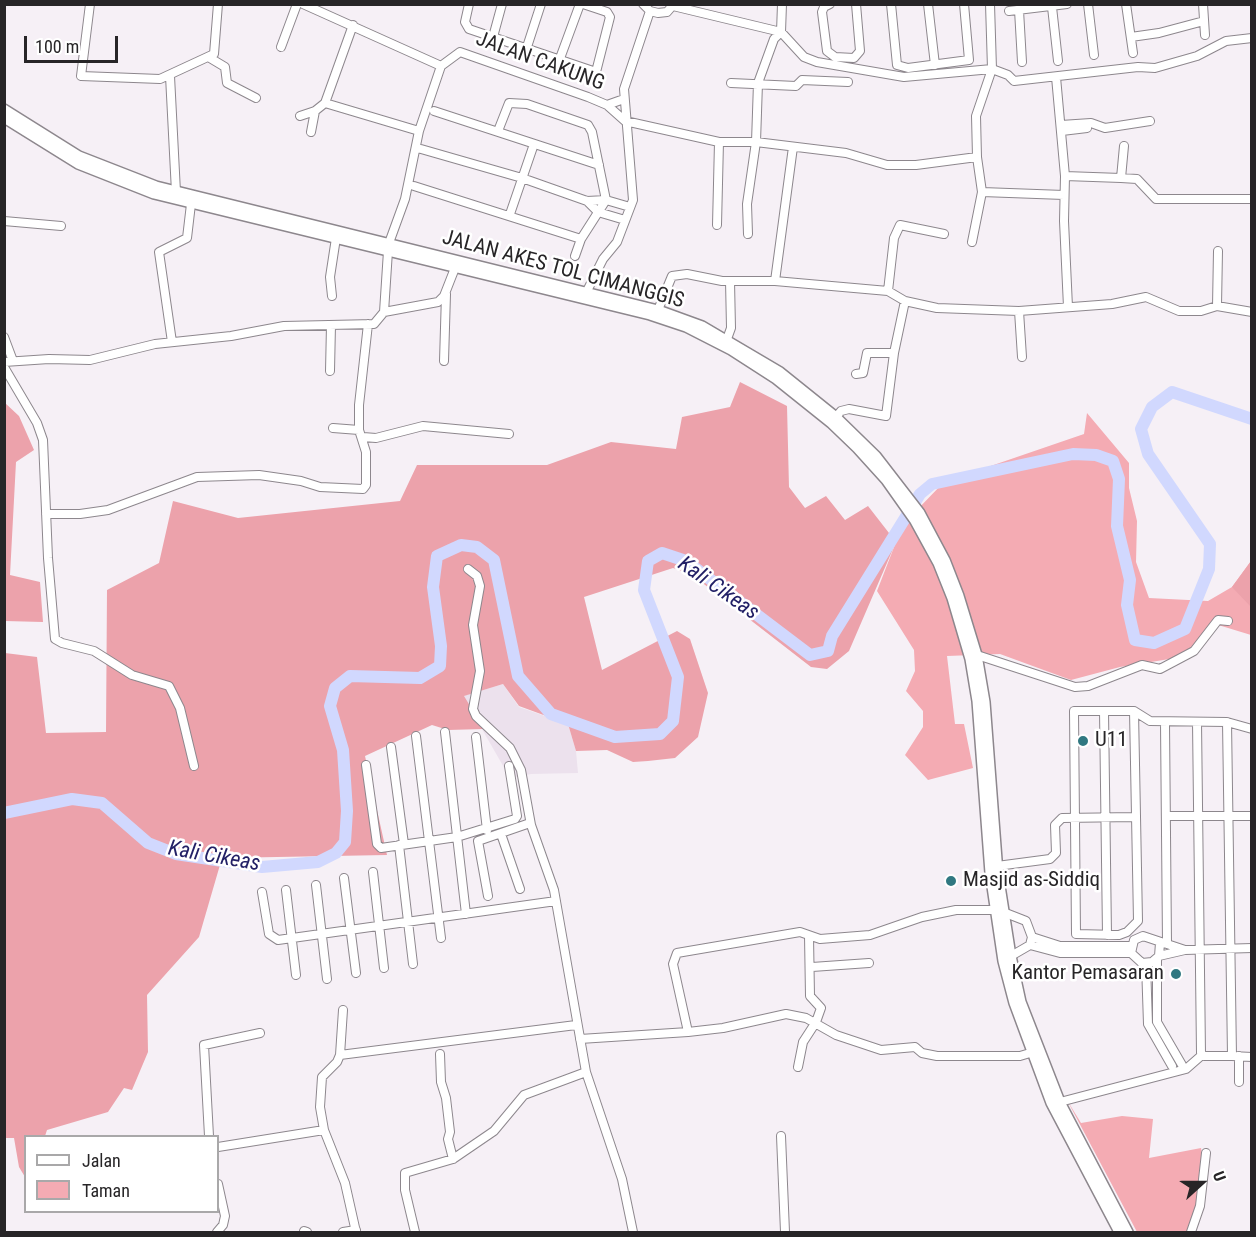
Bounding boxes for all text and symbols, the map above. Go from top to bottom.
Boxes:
scale bar [27,24,122,62]
street label: JALAN CAKUNG [472,27,608,97]
text: 100 m [35,36,79,57]
street label: JALAN AKES TOL CIMANGGIS [439,226,687,314]
water label: Kali Cikeas [672,552,764,626]
place label: U11 [1095,728,1128,754]
marker: U11 [1076,734,1090,748]
water label: Kali Cikeas [166,836,262,878]
place label: Masjid as-Siddiq [963,868,1100,894]
marker: Masjid as-Siddiq [944,874,958,888]
place label: Kantor Pemasaran [1011,961,1164,987]
marker: Kantor Pemasaran [1169,967,1183,981]
legend [24,1135,219,1213]
text: Jalan [82,1150,121,1171]
north arrow [1172,1153,1232,1213]
text: U [1209,1169,1230,1184]
text: Taman [82,1180,130,1201]

